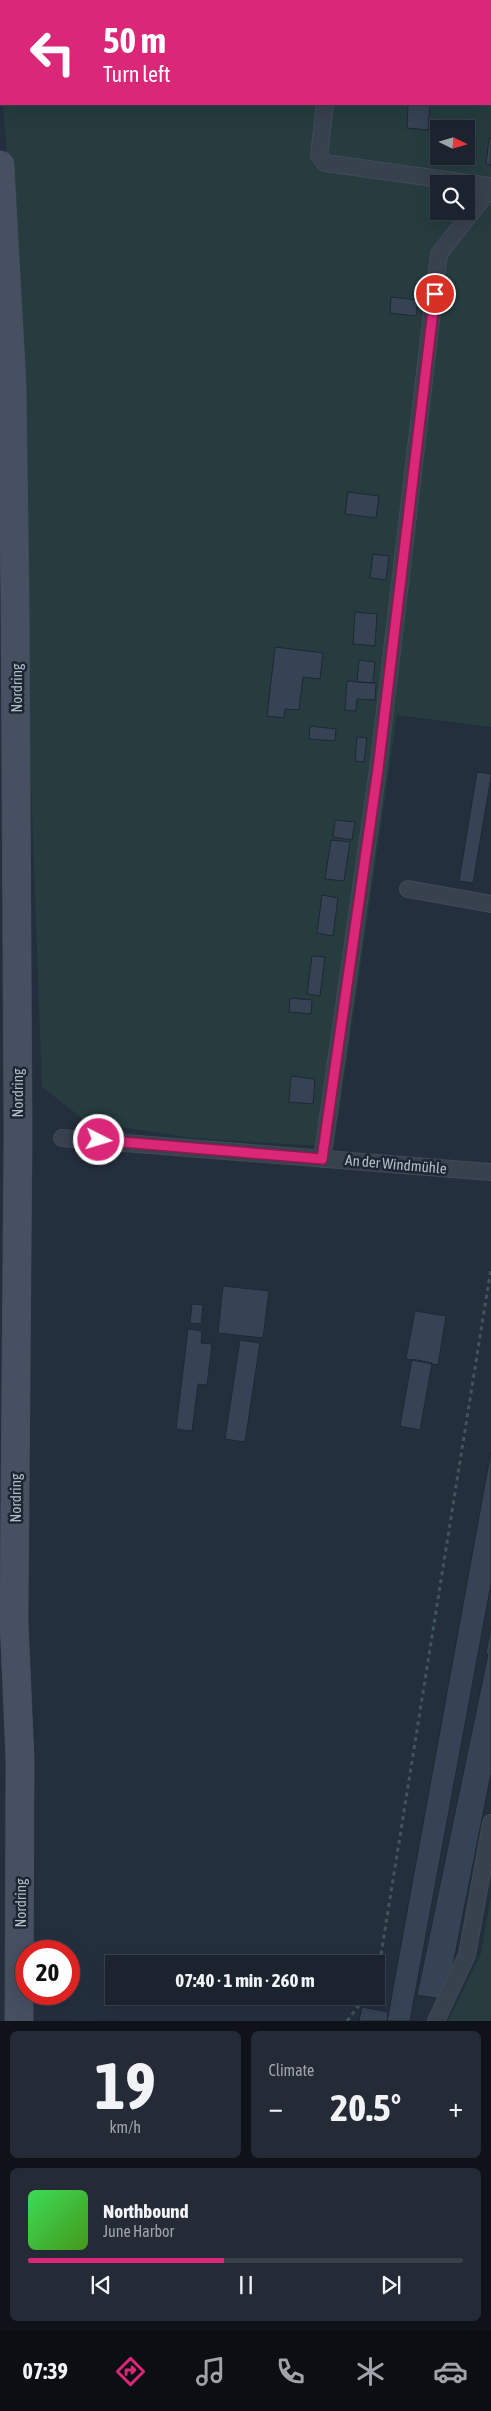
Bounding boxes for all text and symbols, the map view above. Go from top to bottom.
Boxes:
icon: left [20,20,85,85]
text: 50 m [103,20,166,60]
text: Turn left [103,61,170,87]
north arrow [430,120,475,165]
map controls [430,120,475,220]
button: search [430,175,475,220]
pin [414,273,456,315]
icon: arrive [421,280,449,308]
street label: Nordring [8,663,25,713]
street label: Nordring [9,1068,26,1118]
position arrow [72,1113,124,1165]
street label: An der Windmühle [345,1151,448,1177]
street label: Nordring [7,1473,24,1523]
street label: Nordring [12,1878,29,1928]
speed limit sign: 20 [15,1940,80,2005]
text: 07:40 · 1 min · 260 m [175,1969,315,1991]
text: 19 [95,2048,156,2123]
text: Climate [269,2061,314,2079]
text: 20.5° [330,2086,401,2129]
text: − [269,2091,283,2123]
text: + [448,2091,463,2123]
text: km/h [109,2118,141,2136]
text: Northbound [103,2200,189,2222]
text: June Harbor [103,2222,174,2240]
icon: previous [87,2271,115,2299]
icon: pause [232,2271,260,2299]
icon: next [377,2271,405,2299]
icon: directions [113,2354,148,2389]
icon: music [193,2354,228,2389]
icon: phone [273,2354,308,2389]
icon: climate [353,2354,388,2389]
icon: car [433,2354,468,2389]
text: 07:39 [23,2358,68,2384]

